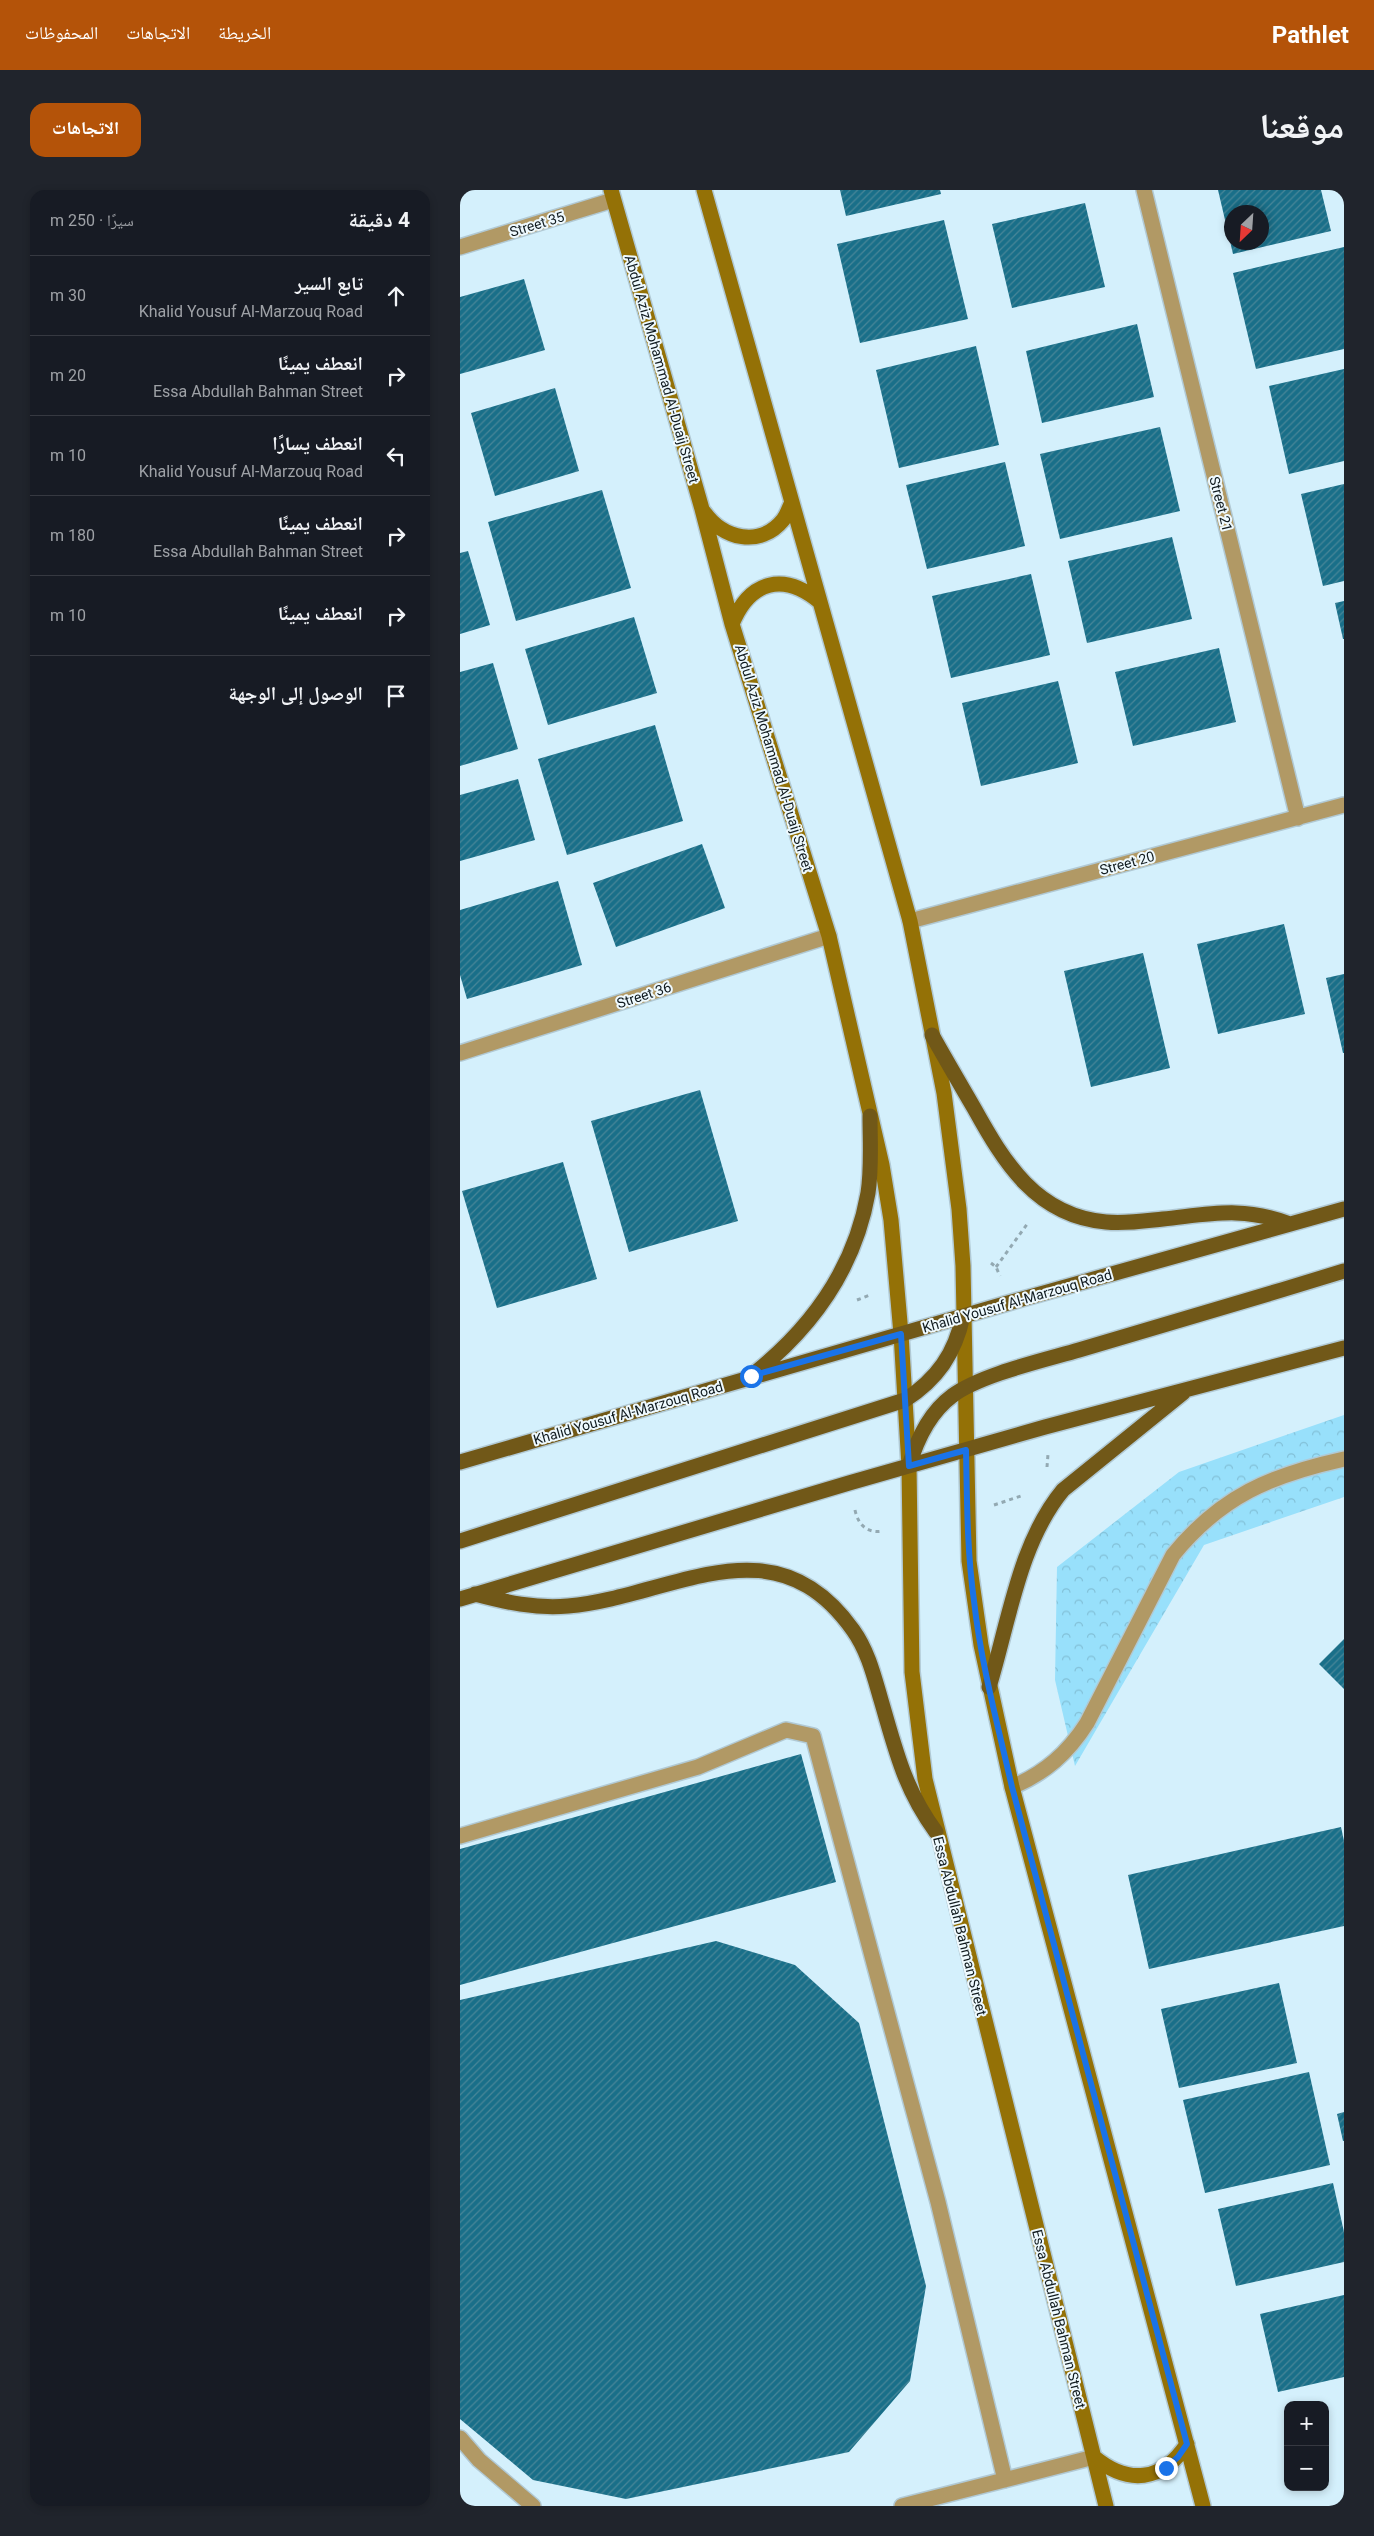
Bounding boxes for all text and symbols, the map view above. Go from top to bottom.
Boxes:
text: Pathlet [1272,21,1349,49]
text: المحفوظات [25,22,98,43]
text: الاتجاهات [126,22,190,43]
text: الخريطة [218,22,271,43]
button: الاتجاهات [30,103,141,157]
text: موقعنا [1259,106,1344,147]
north arrow [1224,205,1269,250]
text: 4 دقيقة [349,208,410,232]
street label: Street 35 [508,208,566,240]
text: سيرًا · 250 m [50,211,134,230]
street label: Abdul Aziz Mohammad Al-Duaij Street [622,253,702,485]
text: تابع السير [295,272,363,295]
icon: ahead [382,282,410,310]
text: 30 m [50,286,86,305]
text: Khalid Yousuf Al-Marzouq Road [139,302,363,321]
text: انعطف يمينًا [278,352,363,375]
icon: right [382,362,410,390]
text: 20 m [50,366,86,385]
text: Essa Abdullah Bahman Street [153,382,363,401]
text: انعطف يسارًا [272,432,363,455]
icon: left [382,442,410,470]
text: 10 m [50,446,86,465]
text: Khalid Yousuf Al-Marzouq Road [139,462,363,481]
street label: Street 21 [1206,475,1236,533]
text: انعطف يمينًا [278,512,363,535]
icon: right [382,522,410,550]
text: 180 m [50,526,95,545]
text: Essa Abdullah Bahman Street [153,542,363,561]
text: انعطف يمينًا [278,602,363,625]
icon: right [382,602,410,630]
text: 10 m [50,606,86,625]
street label: Abdul Aziz Mohammad Al-Duaij Street [732,643,816,874]
text: الوصول إلى الوجهة [229,682,363,705]
icon: arrive [382,682,410,710]
street label: Street 20 [1098,848,1156,878]
street label: Street 36 [615,979,673,1011]
street label: Khalid Yousuf Al-Marzouq Road [920,1266,1114,1336]
route start [740,1365,763,1388]
street label: Khalid Yousuf Al-Marzouq Road [531,1378,725,1448]
street label: Essa Abdullah Bahman Street [930,1835,990,2018]
street label: Essa Abdullah Bahman Street [1029,2228,1089,2411]
map controls [1284,2401,1329,2491]
button: + [1284,2401,1329,2446]
button: − [1284,2446,1329,2491]
route end [1155,2457,1178,2480]

